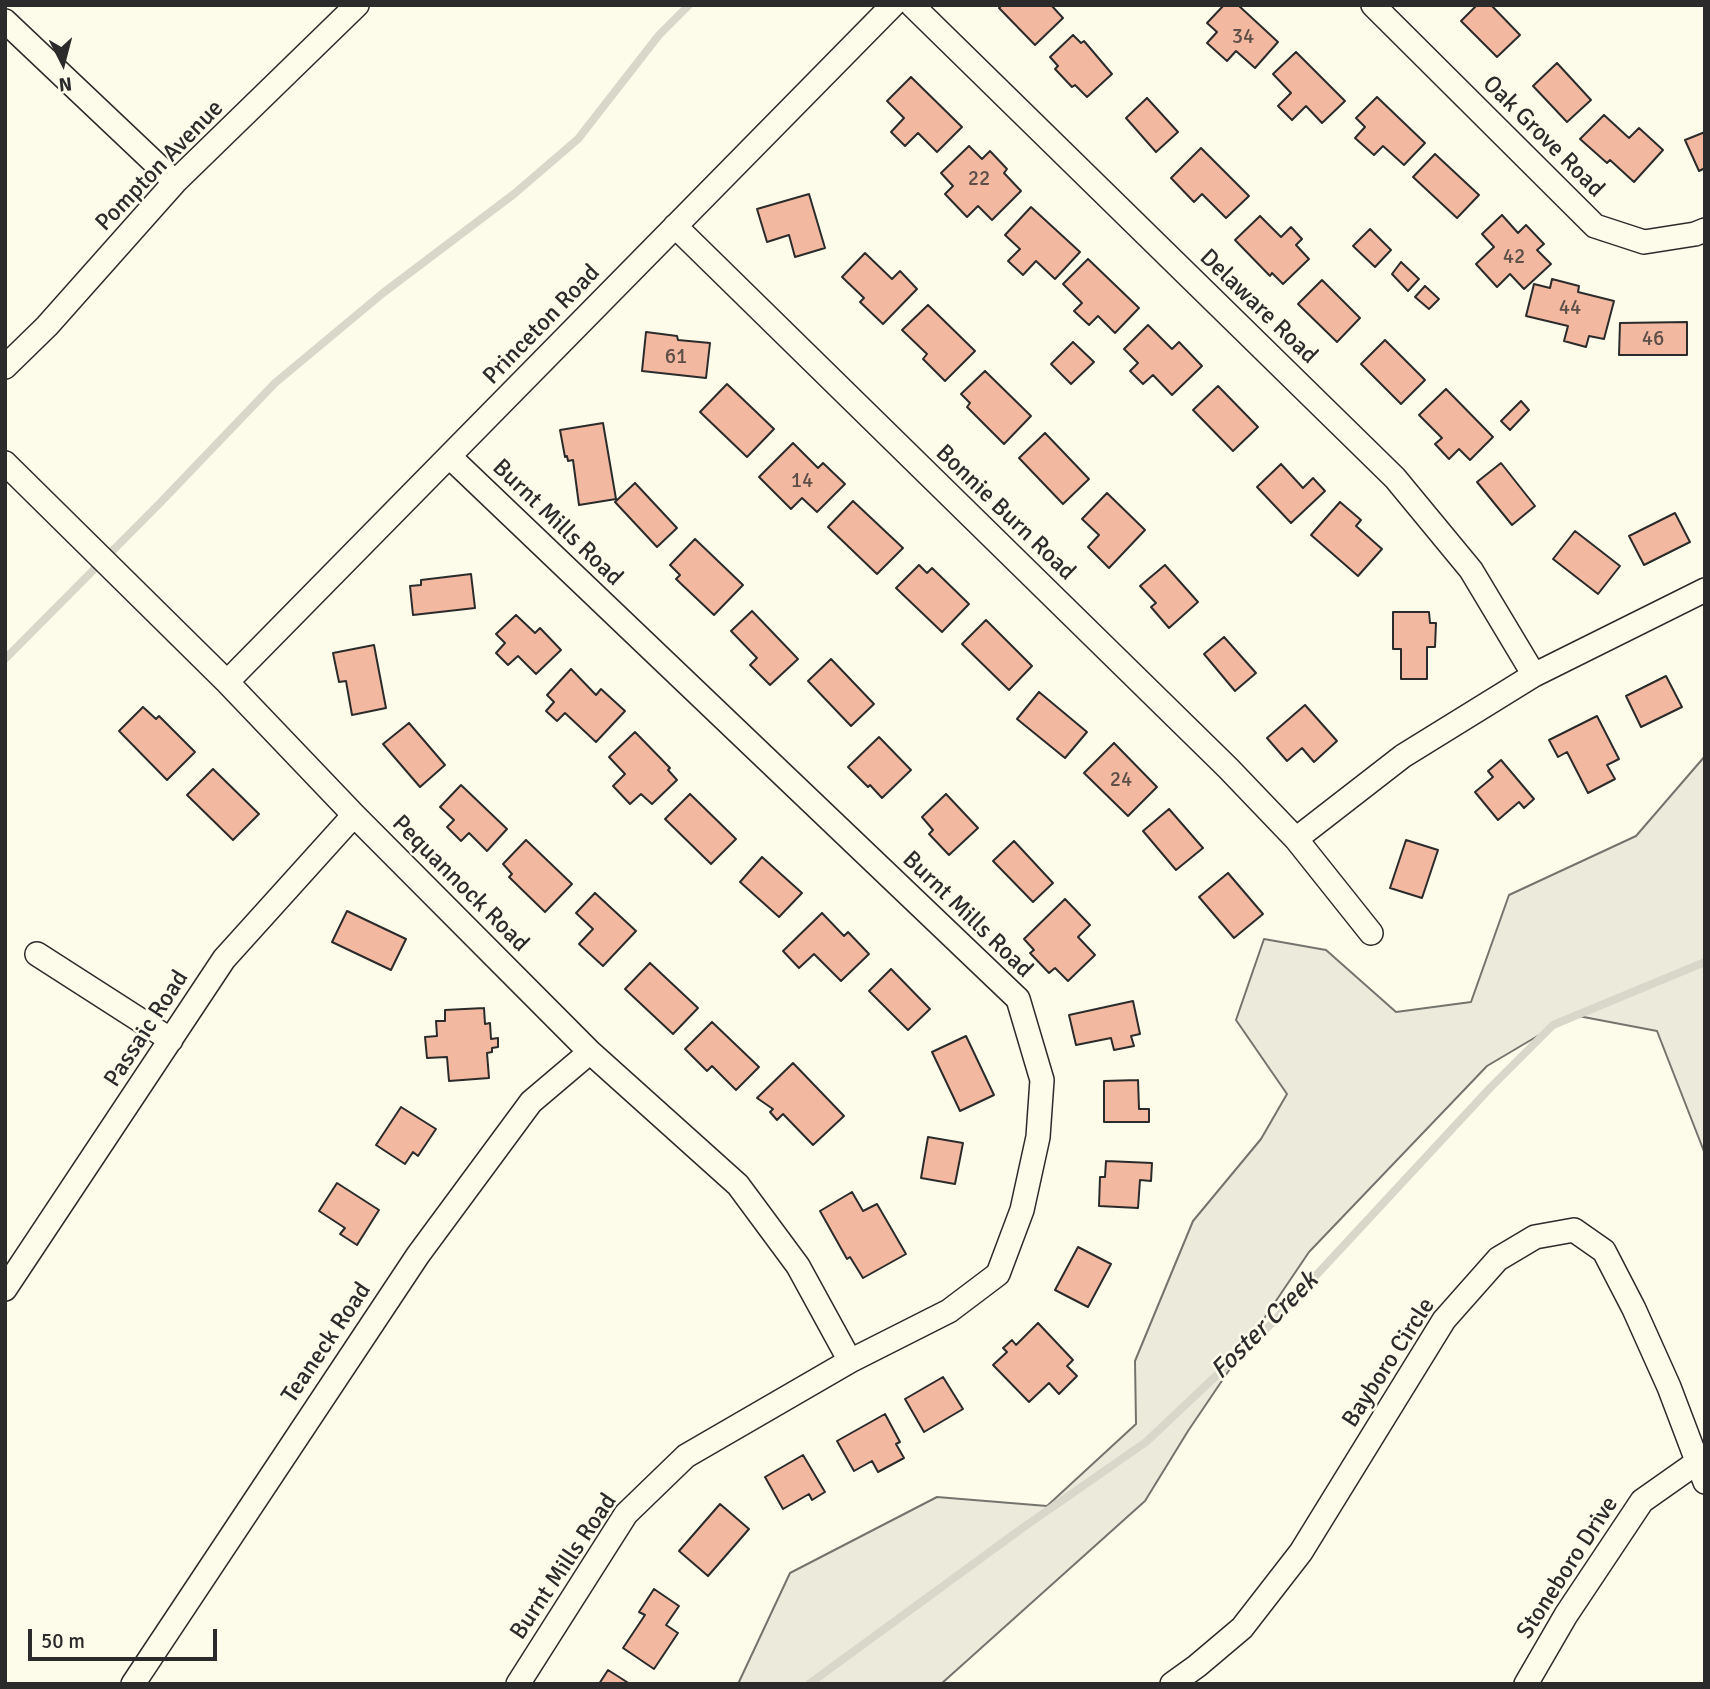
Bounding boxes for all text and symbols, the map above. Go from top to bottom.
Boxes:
house number: 34 [1232,24,1254,50]
north arrow [28,28,98,98]
street label: Oak Grove Road [1476,70,1610,204]
text: N [57,71,73,97]
street label: Pompton Avenue [90,94,230,238]
house number: 22 [968,166,990,192]
street label: Delaware Road [1193,244,1323,370]
house number: 42 [1503,244,1525,270]
street label: Princeton Road [478,259,606,391]
house number: 44 [1559,295,1581,321]
house number: 46 [1642,326,1664,352]
house number: 61 [665,344,687,370]
street label: Bonnie Burn Road [929,439,1081,587]
street label: Burnt Mills Road [486,454,628,592]
house number: 14 [791,468,813,494]
house number: 24 [1110,767,1132,793]
street label: Pequannock Road [386,810,534,958]
street label: Burnt Mills Road [896,846,1038,984]
street label: Passaic Road [99,965,195,1093]
water label: Foster Creek [1205,1266,1325,1386]
street label: Teaneck Road [276,1277,378,1409]
street label: Bayboro Circle [1337,1293,1441,1433]
street label: Burnt Mills Road [504,1488,624,1646]
street label: Stoneboro Drive [1511,1491,1625,1645]
scale bar [32,1616,220,1660]
text: 50 m [41,1628,85,1654]

